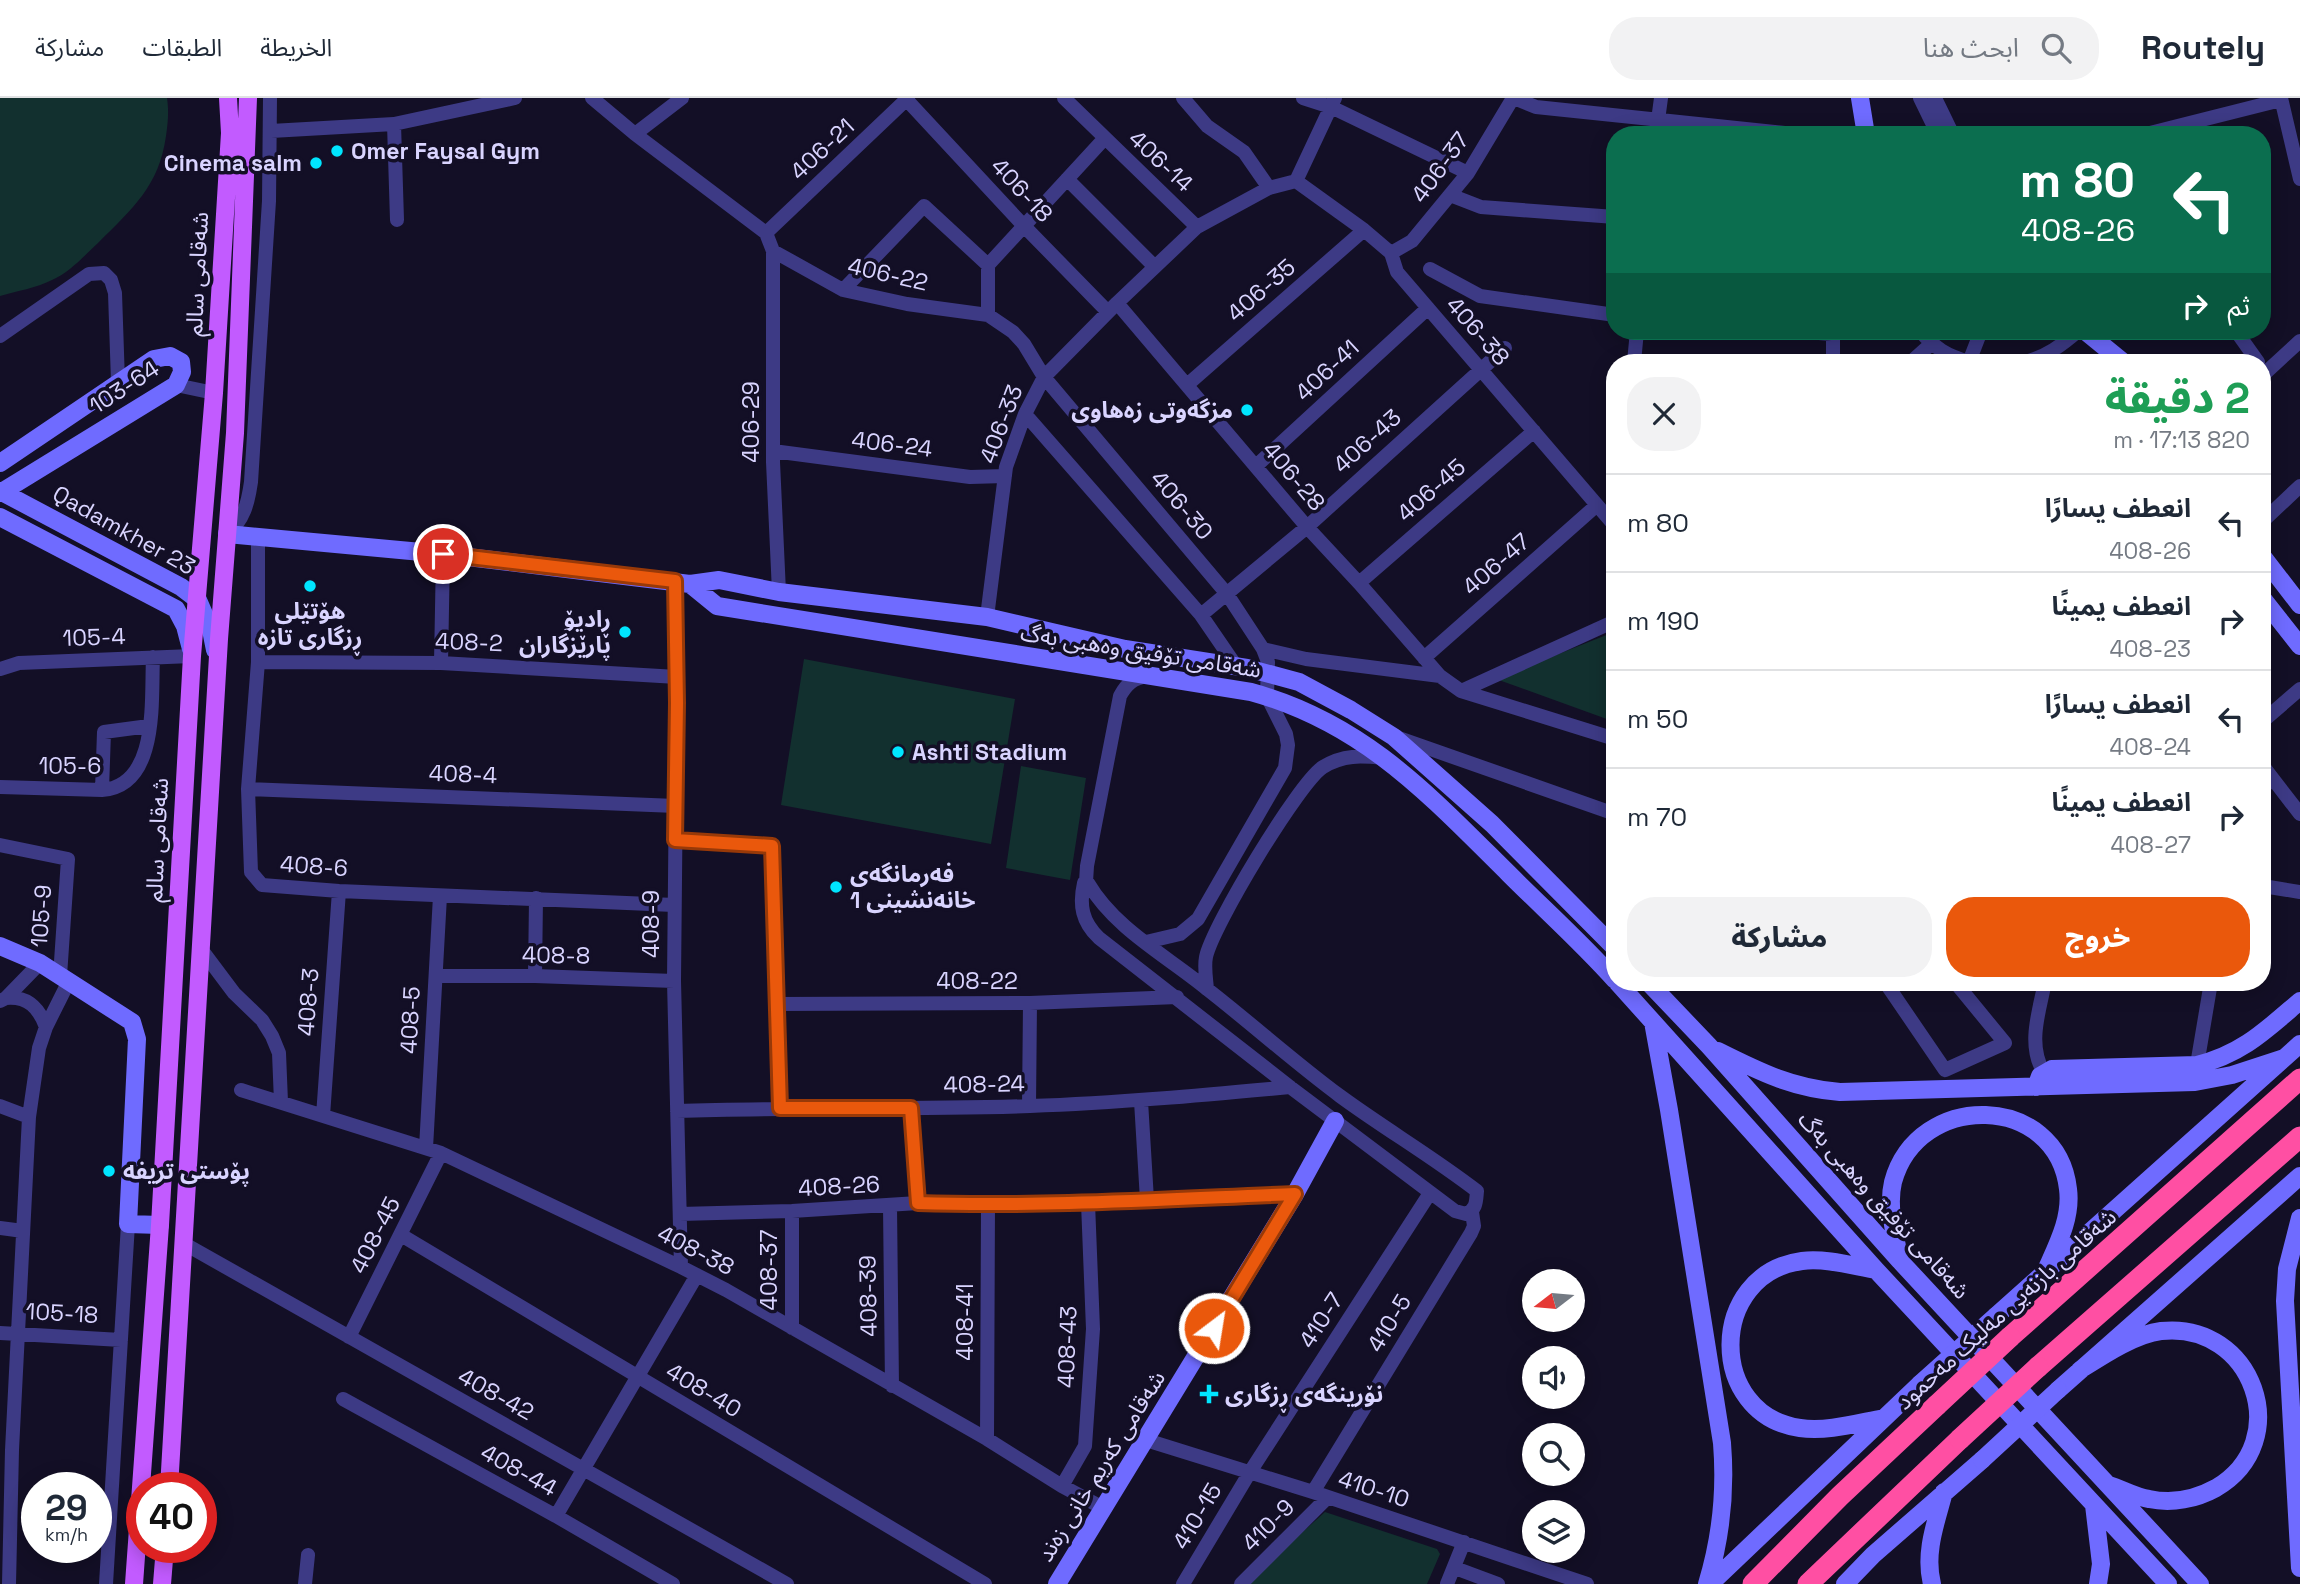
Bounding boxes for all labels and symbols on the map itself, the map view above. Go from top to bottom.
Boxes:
street label: 406-21 [784,112,860,186]
street label: 406-14 [1122,124,1200,198]
street label: 406-37 [1404,126,1476,208]
place label: Omer Faysal Gym [351,136,540,166]
marker: Omer Faysal Gym [329,143,345,159]
place label: Cinema salm [164,148,302,178]
street label: 406-18 [985,151,1059,229]
marker: Cinema salm [308,155,324,171]
street label: شەقامی سالم [179,211,217,337]
street label: 406-22 [845,250,931,298]
street label: 406-35 [1220,252,1302,328]
street label: 406-38 [1440,290,1516,372]
street label: 406-41 [1289,333,1365,407]
street label: 103-64 [83,353,165,421]
street label: 406-29 [736,381,766,463]
street label: 406-33 [972,381,1030,467]
place label: مزگەوتی زەهاوی [1071,395,1233,425]
marker: مزگەوتی زەهاوی [1239,402,1255,418]
street label: 406-43 [1327,402,1407,480]
street label: 406-24 [850,424,934,464]
street label: 406-28 [1256,435,1332,517]
street label: 406-45 [1390,452,1472,528]
street label: 406-30 [1144,464,1220,546]
street label: Qadamkher 23 [47,478,201,582]
pin [413,524,473,584]
street label: 406-47 [1456,526,1536,602]
marker: هۆتێلی ڕزگاری تازە [302,578,318,594]
place label: هۆتێلی ڕزگاری تازە [258,596,362,656]
place label: ڕادیۆ پارێزگاران [519,604,611,661]
street label: شەقامی تۆفیق وەهبی بەگ [1019,617,1263,685]
street label: 105-4 [62,621,126,653]
marker: ڕادیۆ پارێزگاران [617,624,633,640]
street label: 408-2 [435,626,503,658]
place label: Ashti Stadium [912,737,1067,767]
marker: Ashti Stadium [890,744,906,760]
street label: 105-6 [39,751,101,781]
street label: 408-4 [428,758,498,790]
street label: شەقامی سالم [139,777,177,903]
street label: 408-6 [279,849,349,883]
place label: فەرمانگەی خانەنشینی 1 [850,859,975,915]
marker: فەرمانگەی خانەنشینی 1 [828,879,844,895]
street label: 105-9 [24,884,58,948]
street label: 408-9 [636,890,666,958]
street label: 408-8 [522,939,590,971]
street label: 408-22 [936,966,1018,996]
street label: 408-3 [291,967,325,1037]
street label: 408-5 [393,985,427,1055]
street label: 408-24 [943,1068,1025,1100]
street label: شەقامی تۆفیق وەهبی بەگ [1791,1105,1977,1305]
place label: پۆستی تریفە [123,1156,250,1187]
marker: پۆستی تریفە [101,1163,117,1179]
street label: 408-26 [797,1169,881,1203]
street label: 408-45 [343,1192,407,1278]
street label: شەقامی بازنەیی مەلیک مەحمود [1889,1202,2123,1416]
street label: 408-38 [653,1218,739,1282]
street label: 408-37 [754,1230,784,1310]
street label: 408-39 [852,1255,884,1337]
north arrow [1522,1269,1586,1332]
street label: 408-41 [950,1283,980,1361]
street label: 410-7 [1292,1287,1350,1353]
street label: 410-5 [1360,1289,1418,1357]
position arrow [1177,1291,1251,1365]
street label: 105-18 [25,1296,99,1330]
street label: 408-43 [1051,1305,1083,1389]
street label: 408-40 [661,1356,747,1424]
street label: 408-42 [453,1361,539,1427]
street label: شەقامی کەریم خانی زەند [1030,1365,1174,1568]
place label: نۆرینگەی ڕزگاری [1225,1379,1383,1413]
marker: نۆرینگەی ڕزگاری [1199,1384,1219,1404]
street label: 408-44 [476,1437,562,1503]
street label: 410-10 [1335,1463,1413,1515]
speed limit sign: 40 [126,1472,217,1563]
street label: 410-15 [1166,1477,1228,1555]
street label: 410-9 [1235,1492,1301,1558]

